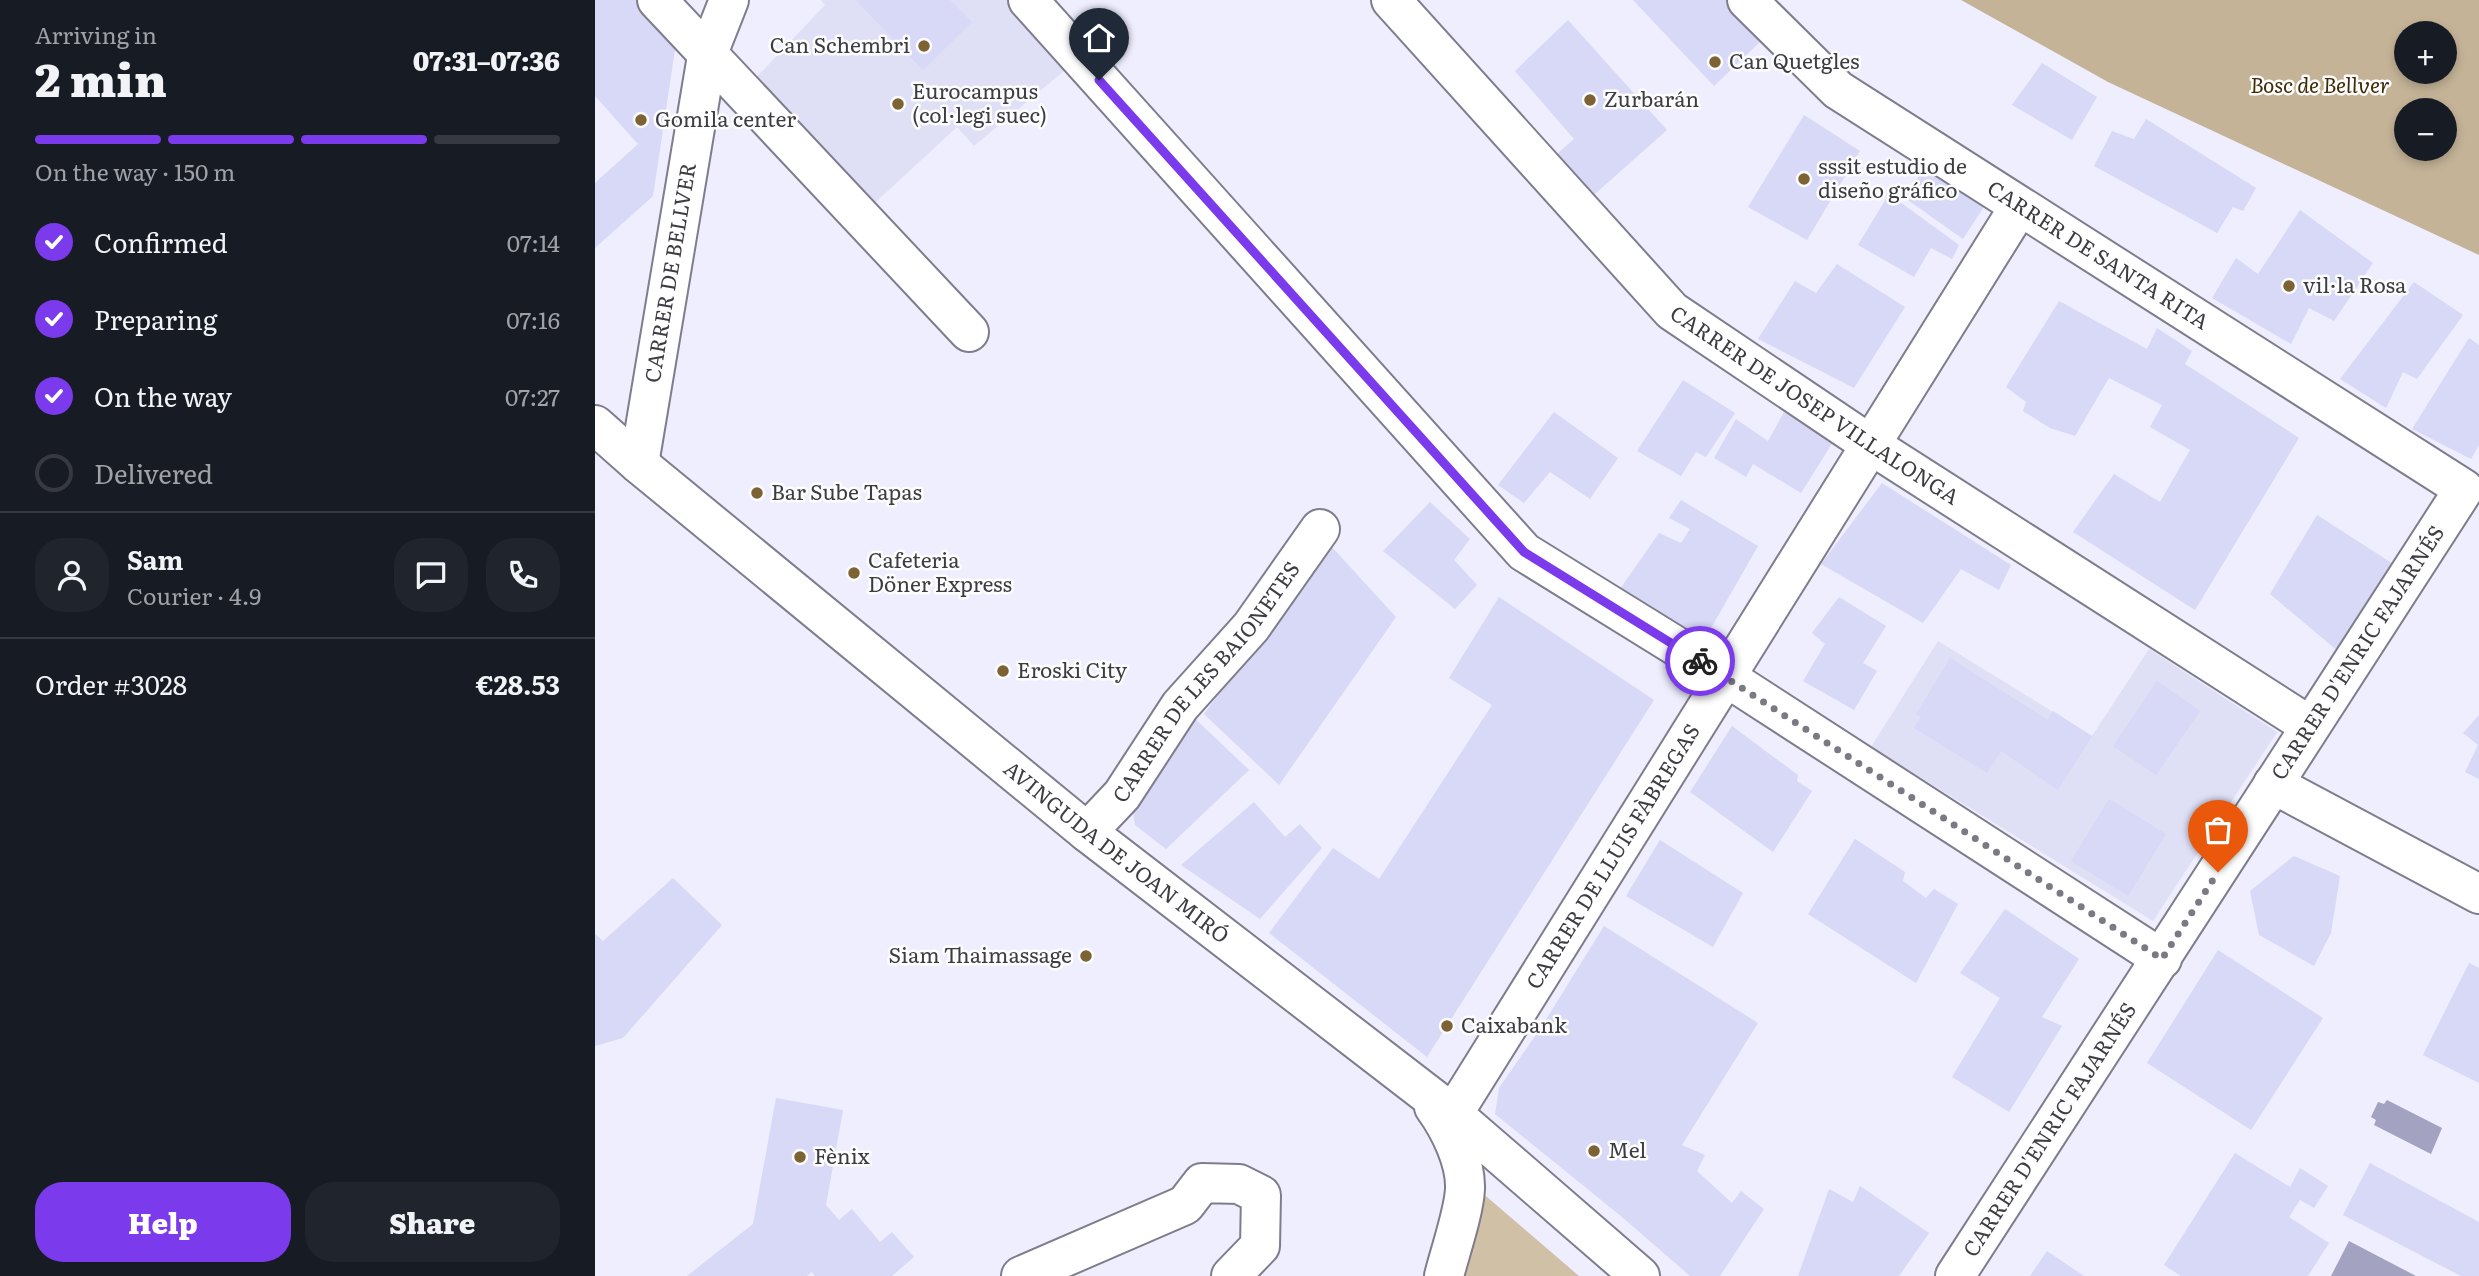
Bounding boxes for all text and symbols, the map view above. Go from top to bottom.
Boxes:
pin [1069,8,1129,80]
text: Arriving in [35,17,157,51]
icon: home [1080,19,1118,57]
map controls [2394,21,2457,161]
button: + [2394,21,2457,84]
place label: Can Schembri [770,28,910,59]
marker: Can Schembri [916,38,932,54]
text: 07:31–07:36 [413,40,560,79]
text: 2 min [35,43,167,111]
place label: Can Quetgles [1729,44,1859,75]
marker: Can Quetgles [1707,54,1723,70]
park label: Bosc de Bellver [2250,68,2390,99]
place label: Eurocampus (col·legi suec) [912,74,1047,129]
place label: Zurbarán [1604,82,1699,113]
marker: Zurbarán [1582,92,1598,108]
marker: Eurocampus (col·legi suec) [890,96,906,112]
button: − [2394,98,2457,161]
place label: Gomila center [655,102,796,133]
marker: Gomila center [633,112,649,128]
place label: sssit estudio de diseño gráfico [1818,149,1967,204]
text: On the way · 150 m [35,154,235,188]
street label: CARRER DE BELLVER [635,160,702,385]
marker: sssit estudio de diseño gráfico [1796,171,1812,187]
street label: CARRER DE SANTA RITA [1982,171,2216,336]
text: Confirmed [94,222,228,261]
icon: check [35,223,73,261]
text: 07:14 [507,225,560,259]
place label: vil·la Rosa [2303,268,2407,299]
marker: vil·la Rosa [2281,278,2297,294]
street label: CARRER DE JOSEP VILLALONGA [1665,296,1967,511]
text: Preparing [94,299,217,338]
icon: check [35,300,73,338]
text: 07:16 [506,302,560,336]
text: On the way [94,376,232,415]
icon: check [35,377,73,415]
text: 07:27 [505,379,560,413]
text: Delivered [94,453,213,492]
place label: Bar Sube Tapas [771,475,922,506]
marker: Bar Sube Tapas [749,485,765,501]
street label: CARRER D'ENRIC FAJARNÉS [2262,518,2450,785]
button: person [35,538,109,612]
button: chat [394,538,468,612]
button: phone [486,538,560,612]
text: Sam [127,539,183,578]
place label: Cafeteria Döner Express [868,543,1012,598]
street label: CARRER DE LES BAIONETES [1103,554,1306,808]
marker: Cafeteria Döner Express [846,565,862,581]
text: Courier · 4.9 [127,578,261,612]
courier [1665,626,1735,696]
icon: bike [1681,642,1719,680]
place label: Eroski City [1017,653,1128,684]
marker: Eroski City [995,663,1011,679]
text: Order #3028 [35,664,187,703]
text: €28.53 [476,664,560,703]
street label: CARRER DE LLUIS FÀBREGAS [1517,717,1706,994]
street label: AVINGUDA DE JOAN MIRÓ [998,752,1237,949]
pin [2188,800,2248,872]
icon: bag [2199,811,2237,849]
place label: Siam Thaimassage [889,938,1072,969]
marker: Siam Thaimassage [1078,948,1094,964]
street label: CARRER D'ENRIC FAJARNÉS [1954,995,2142,1262]
place label: Caixabank [1461,1008,1567,1039]
marker: Caixabank [1439,1018,1455,1034]
place label: Mel [1608,1133,1646,1164]
place label: Fènix [814,1139,870,1170]
marker: Mel [1586,1143,1602,1159]
marker: Fènix [792,1149,808,1165]
button: Help [35,1182,291,1262]
button: Share [305,1182,560,1262]

